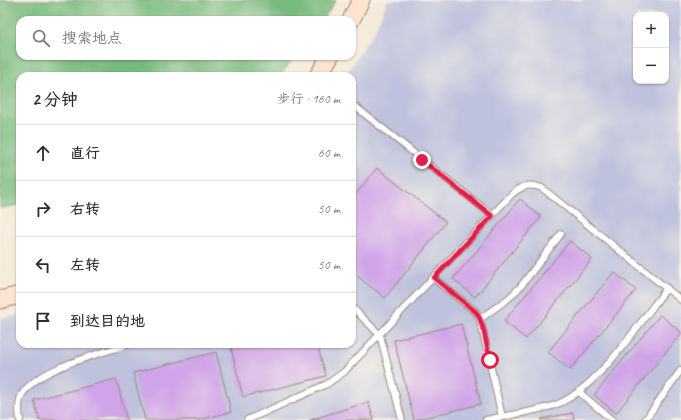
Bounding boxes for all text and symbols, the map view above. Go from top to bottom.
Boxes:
map controls [633,12,669,84]
button: + [633,12,669,48]
search box [16,16,356,60]
icon: search [30,27,52,49]
text: 搜索地点 [62,29,122,48]
button: − [633,48,669,84]
text: 2 分钟 [32,89,78,110]
text: 步行 · 160 m [277,91,340,107]
icon: ahead [32,142,54,164]
text: 直行 [70,144,100,163]
text: 60 m [318,145,340,161]
route end [413,151,431,169]
icon: right [32,198,54,220]
text: 右转 [70,200,100,219]
text: 50 m [318,201,340,217]
icon: left [32,254,54,276]
text: 左转 [70,256,100,275]
text: 50 m [318,257,340,273]
icon: arrive [32,310,54,332]
text: 到达目的地 [70,312,145,331]
route start [481,351,499,369]

